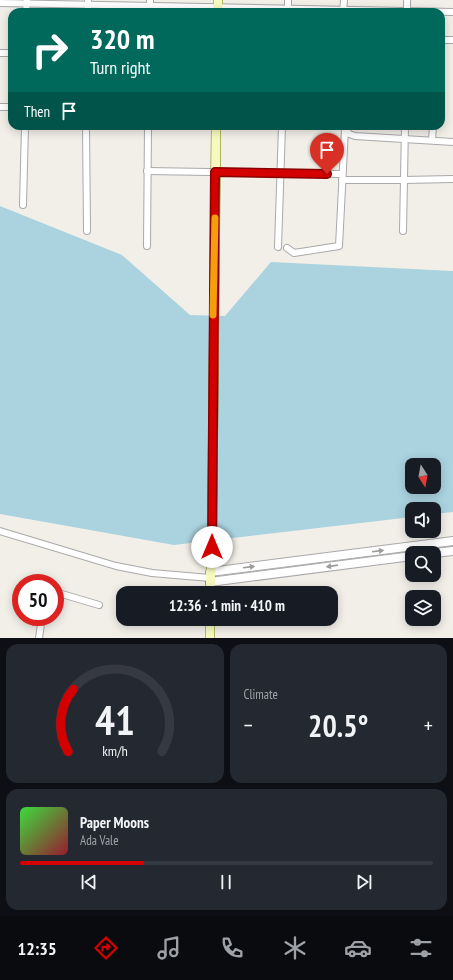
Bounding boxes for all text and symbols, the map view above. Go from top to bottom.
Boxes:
text: 320 m [90,20,154,57]
icon: right [24,24,76,76]
text: Turn right [90,56,150,79]
icon: arrive [58,100,80,122]
text: Then [24,102,50,121]
pin [310,133,344,174]
icon: arrive [316,139,338,161]
north arrow [405,458,441,494]
map controls [405,458,441,626]
button: sound [405,502,441,538]
position arrow [191,526,233,568]
button: search [405,546,441,582]
one-way arrow [372,548,384,554]
one-way arrow [326,563,338,569]
one-way arrow [243,564,255,570]
speed limit sign: 50 [12,574,64,626]
button: layers [405,590,441,626]
text: 12:36 · 1 min · 410 m [169,596,285,615]
text: Climate [244,686,278,703]
text: 41 [95,692,135,745]
text: 20.5° [308,706,368,745]
text: − [244,711,253,739]
text: + [424,711,433,739]
text: km/h [102,740,127,759]
text: Paper Moons [80,813,149,832]
text: Ada Vale [80,832,119,849]
icon: previous [78,871,100,893]
icon: pause [215,871,237,893]
icon: next [353,871,375,893]
icon: directions [92,934,120,962]
icon: music [155,934,183,962]
icon: phone [218,934,246,962]
icon: climate [281,934,309,962]
icon: car [344,934,372,962]
icon: filters [407,934,435,962]
text: 12:35 [18,937,57,960]

